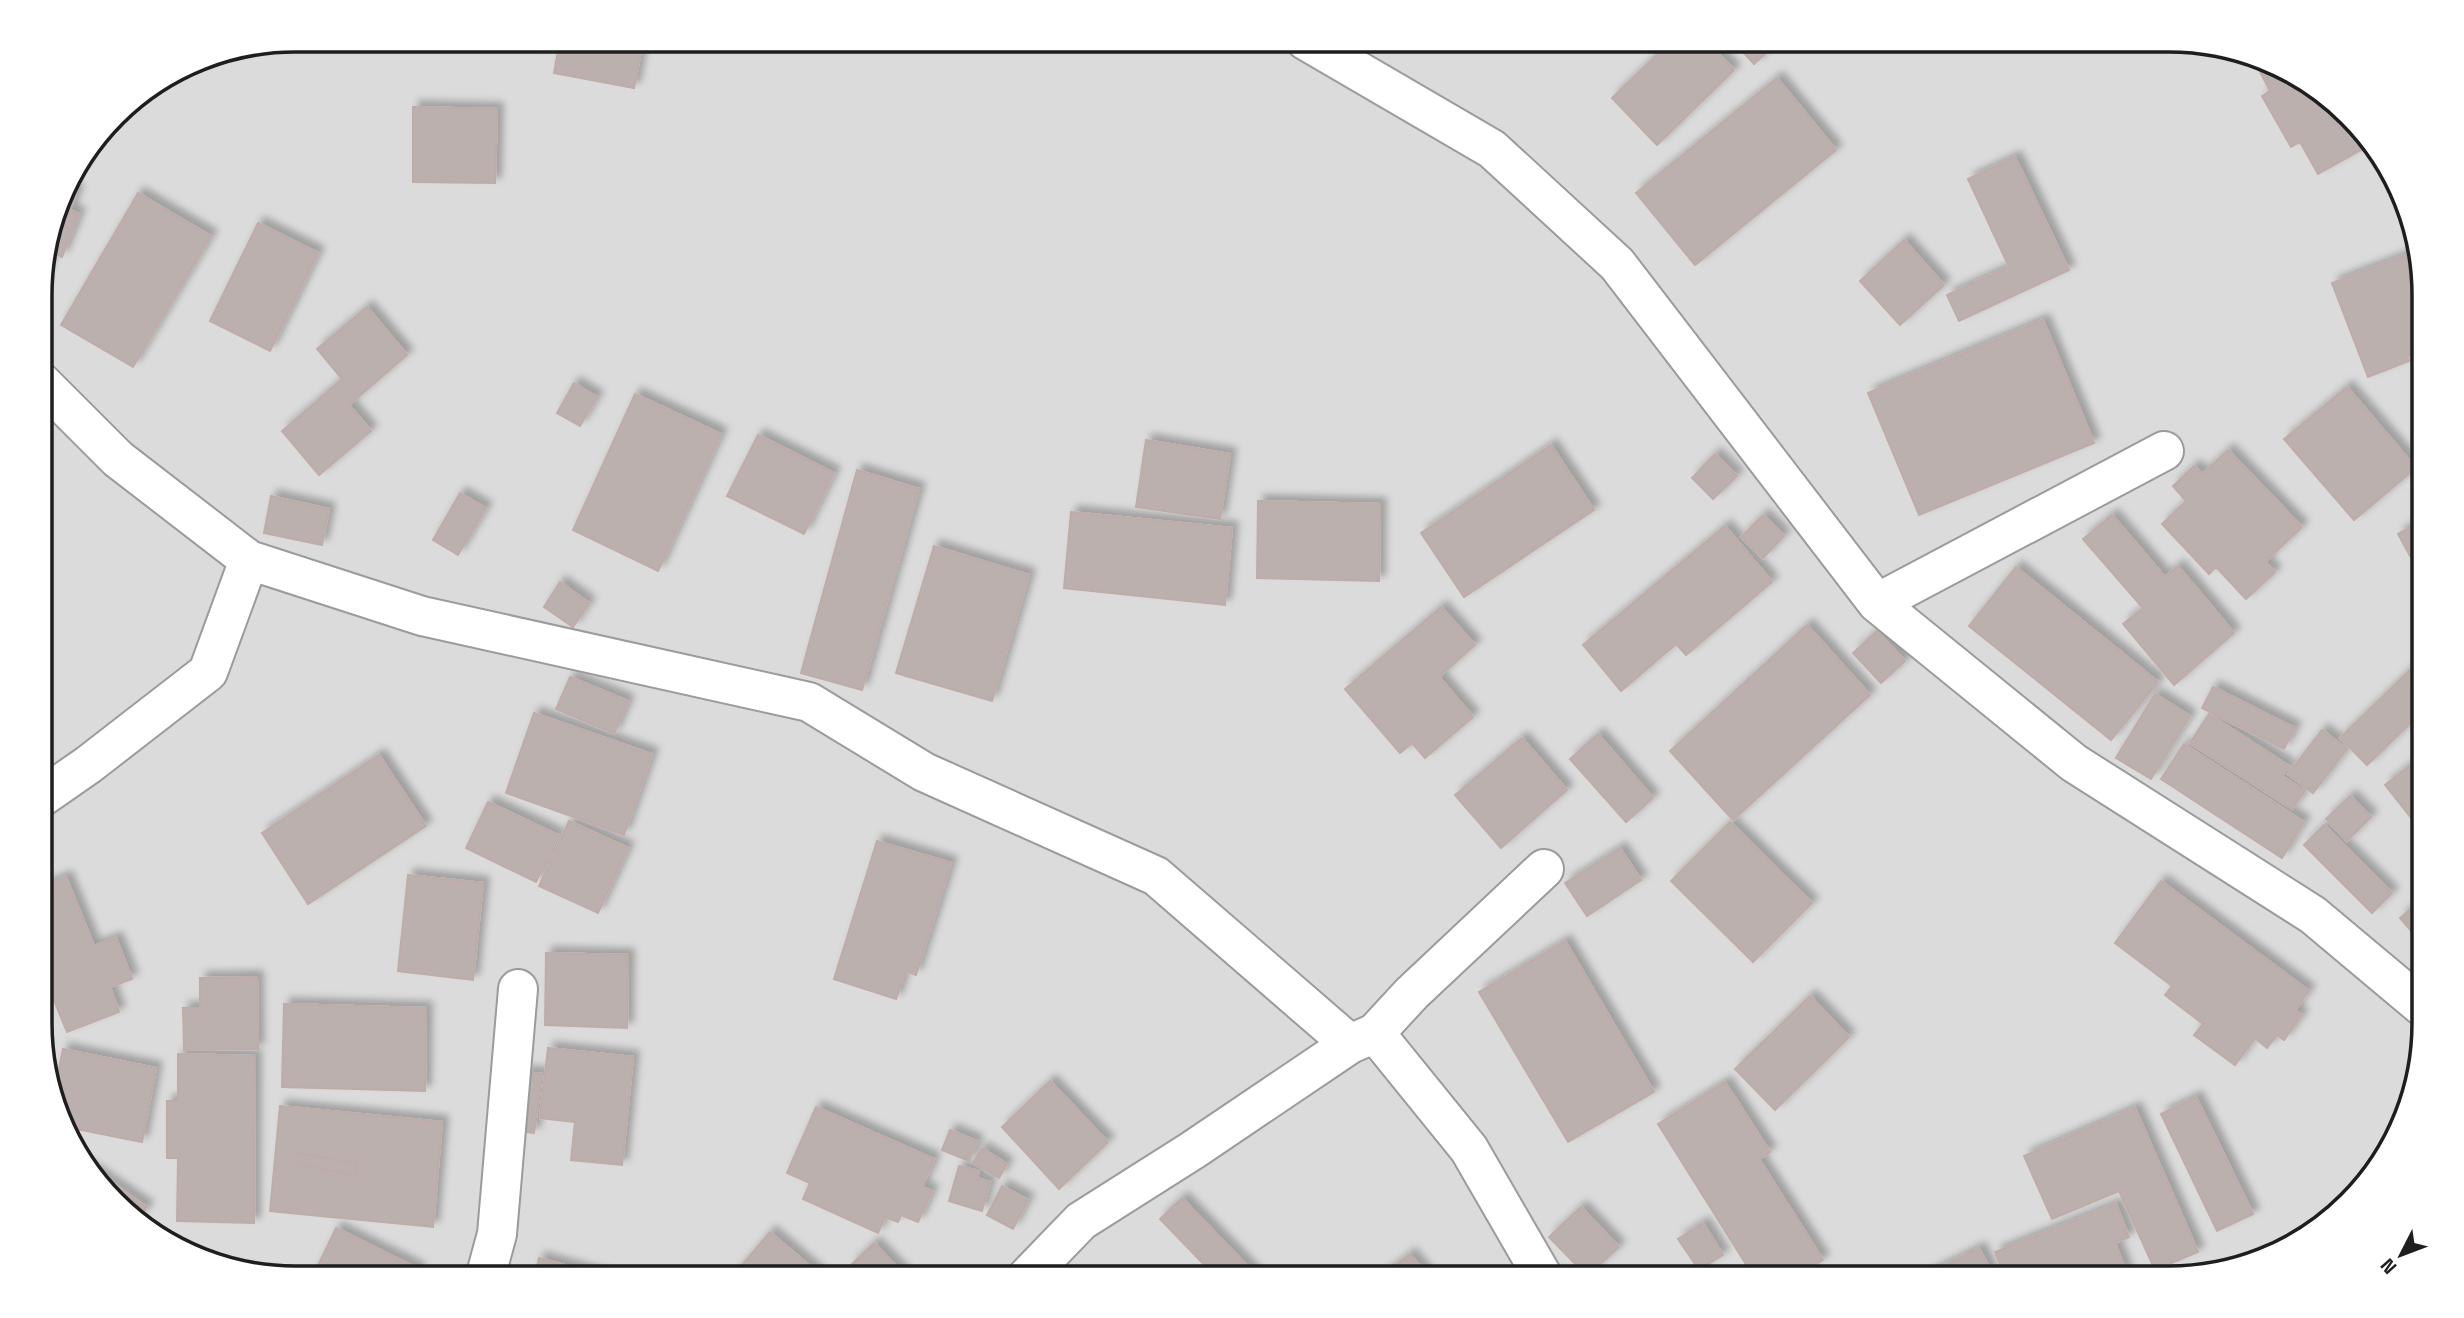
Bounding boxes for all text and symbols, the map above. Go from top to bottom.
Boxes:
north arrow [2366,1220,2436,1290]
text: N [2375,1253,2402,1279]

